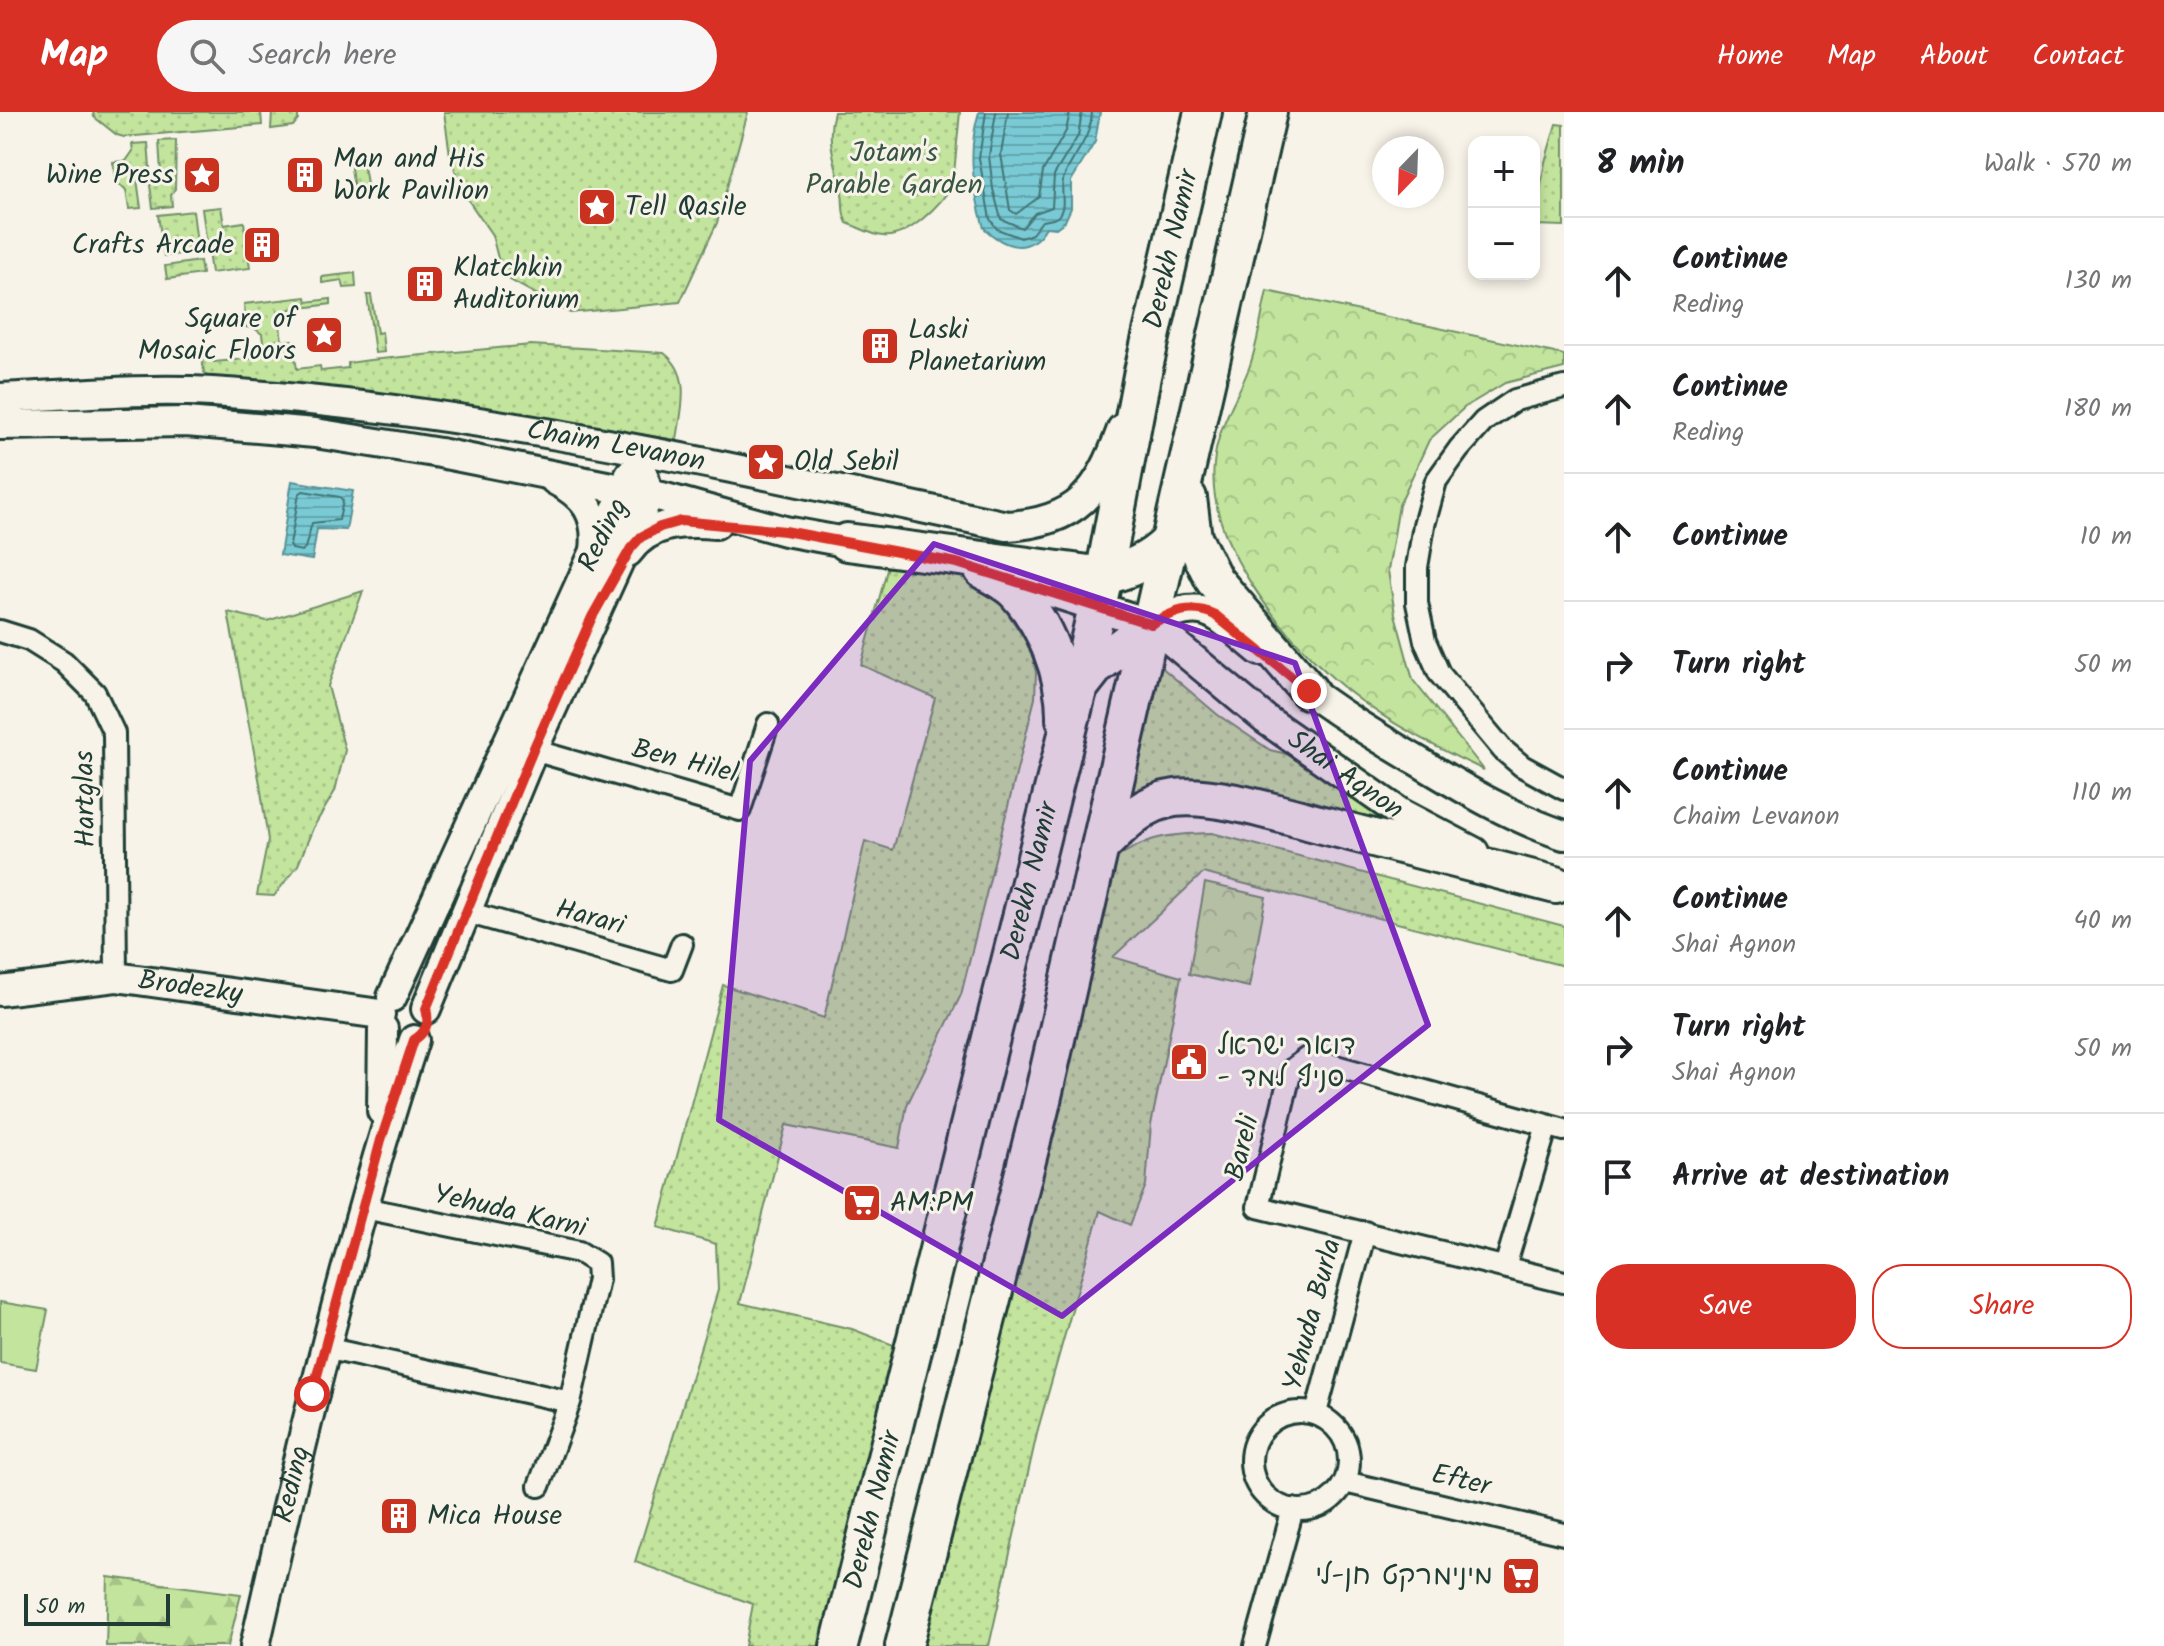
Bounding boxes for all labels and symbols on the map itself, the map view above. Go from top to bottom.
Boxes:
park label: Jotam's Parable Garden [805,131,983,208]
north arrow [1372,136,1444,208]
place label: Man and His Work Pavilion [333,137,489,214]
place label: Wine Press [46,153,174,198]
place icon: Wine Press [181,154,223,196]
building icon: Man and His Work Pavilion [284,154,326,196]
street label: Derekh Namir [1131,163,1212,333]
place label: Tell Qasile [625,185,747,230]
place icon: Tell Qasile [576,186,618,228]
place label: Crafts Arcade [72,223,234,268]
building icon: Crafts Arcade [241,224,283,266]
place label: Klatchkin Auditorium [453,246,579,323]
building icon: Klatchkin Auditorium [404,263,446,305]
place label: Square of Mosaic Floors [138,297,298,374]
place label: Laski Planetarium [908,308,1046,385]
place icon: Square of Mosaic Floors [303,314,345,356]
building icon: Laski Planetarium [859,325,901,367]
street label: Chaim Levanon [523,408,709,485]
place label: Old Sebil [794,440,899,485]
place icon: Old Sebil [745,441,787,483]
street label: Reding [566,490,641,579]
route end [1291,673,1327,709]
street label: Shai Agnon [1278,718,1413,832]
street label: Ben Hilel [627,727,743,797]
street label: Hartglas [63,750,109,848]
street label: Derekh Namir [989,796,1072,966]
street label: Harari [550,887,631,949]
street label: Brodezky [135,958,246,1017]
place label: דואר ישראל - סניף למד [1217,1024,1356,1101]
public building icon: דואר ישראל - סניף למד [1168,1041,1210,1083]
street label: Bareli [1213,1109,1273,1186]
street label: Yehuda Karni [429,1173,592,1252]
place label: AM:PM [890,1181,973,1226]
supermarket icon: AM:PM [841,1182,883,1224]
street label: Yehuda Burla [1271,1234,1355,1396]
route start [294,1376,330,1412]
street label: Derekh Namir [831,1424,915,1594]
street label: Reding [261,1441,323,1527]
street label: Efter [1427,1452,1497,1510]
place label: Mica House [427,1494,562,1539]
building icon: Mica House [378,1495,420,1537]
place label: מינימרקט חן-לי [1315,1554,1493,1599]
supermarket icon: מינימרקט חן-לי [1500,1555,1542,1597]
scale bar [24,1590,170,1626]

